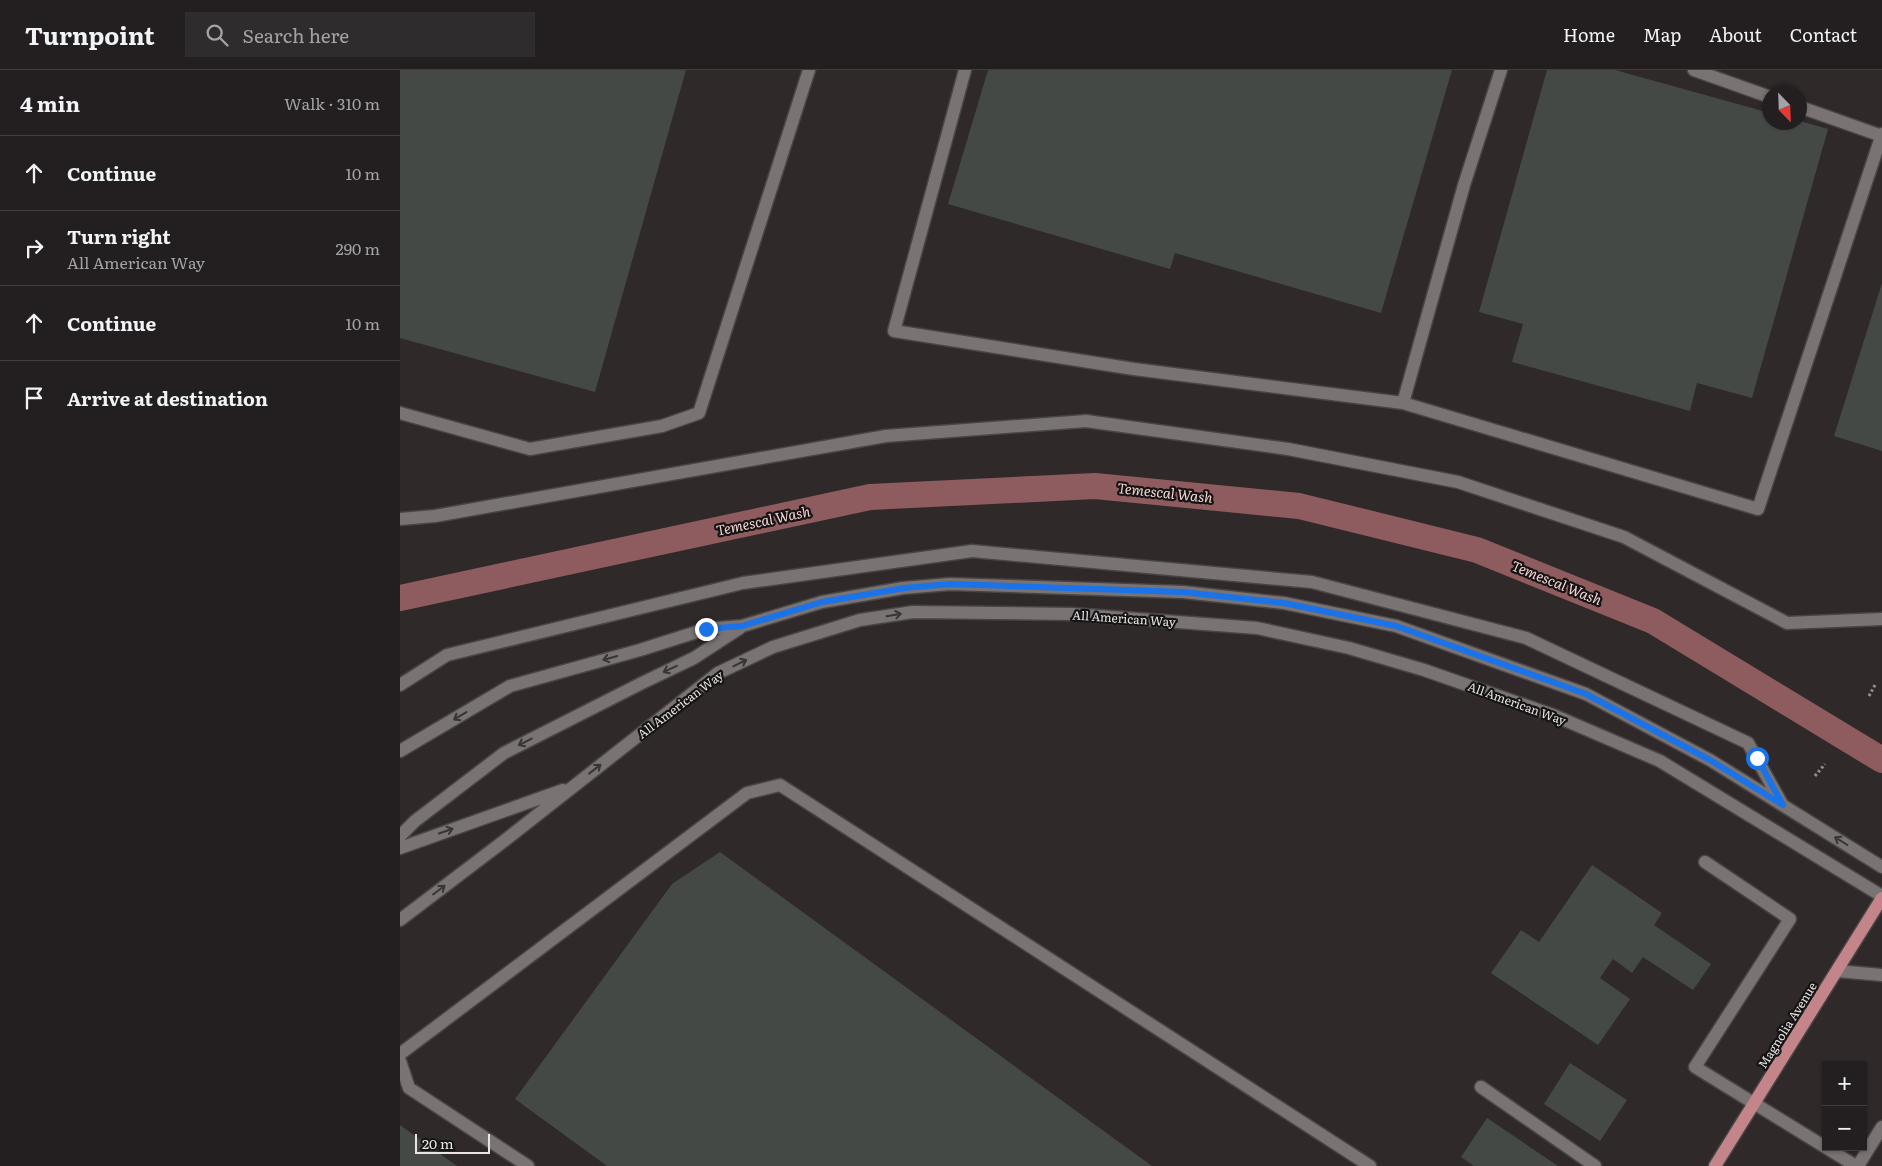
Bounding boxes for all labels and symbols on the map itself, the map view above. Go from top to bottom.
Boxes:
north arrow [1762,85,1807,130]
water label: Temescal Wash [1116,477,1214,507]
water label: Temescal Wash [714,500,813,540]
water label: Temescal Wash [1509,555,1606,609]
street label: All American Way [1072,605,1176,631]
one-way arrow [886,609,902,619]
route end [695,618,718,641]
one-way arrow [603,654,619,663]
one-way arrow [732,658,747,668]
one-way arrow [663,665,678,674]
street label: All American Way [633,666,727,742]
street label: All American Way [1465,677,1569,729]
one-way arrow [453,711,467,721]
one-way arrow [518,737,533,747]
route start [1746,747,1769,770]
one-way arrow [588,764,602,774]
one-way arrow [438,826,453,835]
one-way arrow [1834,836,1848,846]
one-way arrow [432,885,446,895]
street label: Magnolia Avenue [1753,978,1821,1072]
scale bar [415,1131,490,1154]

